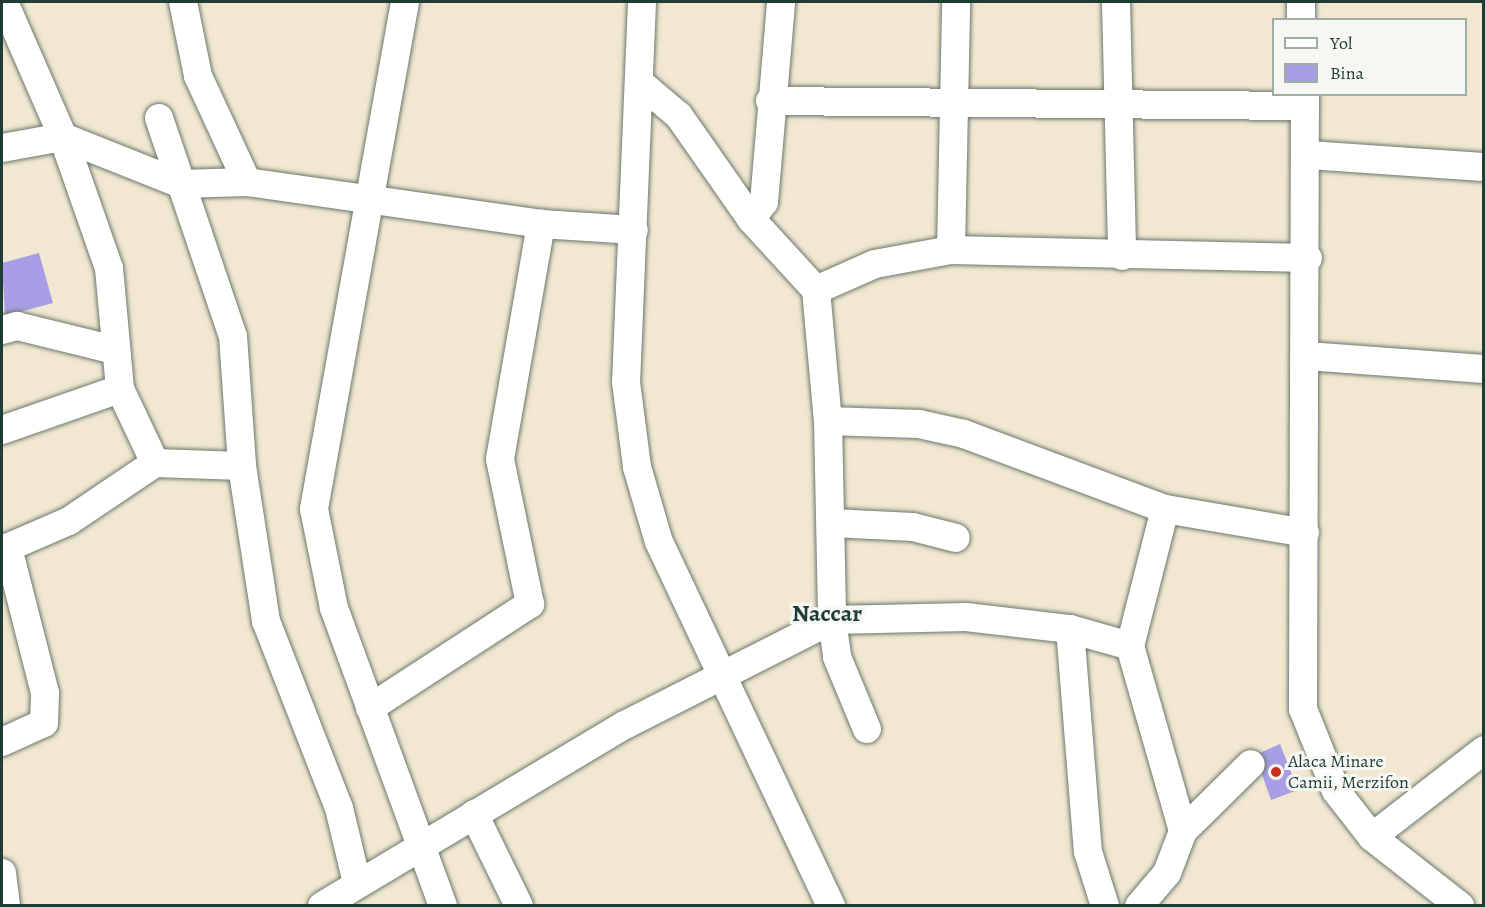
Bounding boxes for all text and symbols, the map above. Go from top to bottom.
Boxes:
legend [1272,18,1467,96]
text: Yol [1330,31,1352,55]
text: Bina [1330,61,1364,85]
district label: Naccar [792,600,862,628]
place label: Alaca Minare Camii, Merzifon [1288,751,1409,794]
marker: Alaca Minare Camii, Merzifon [1269,765,1283,779]

